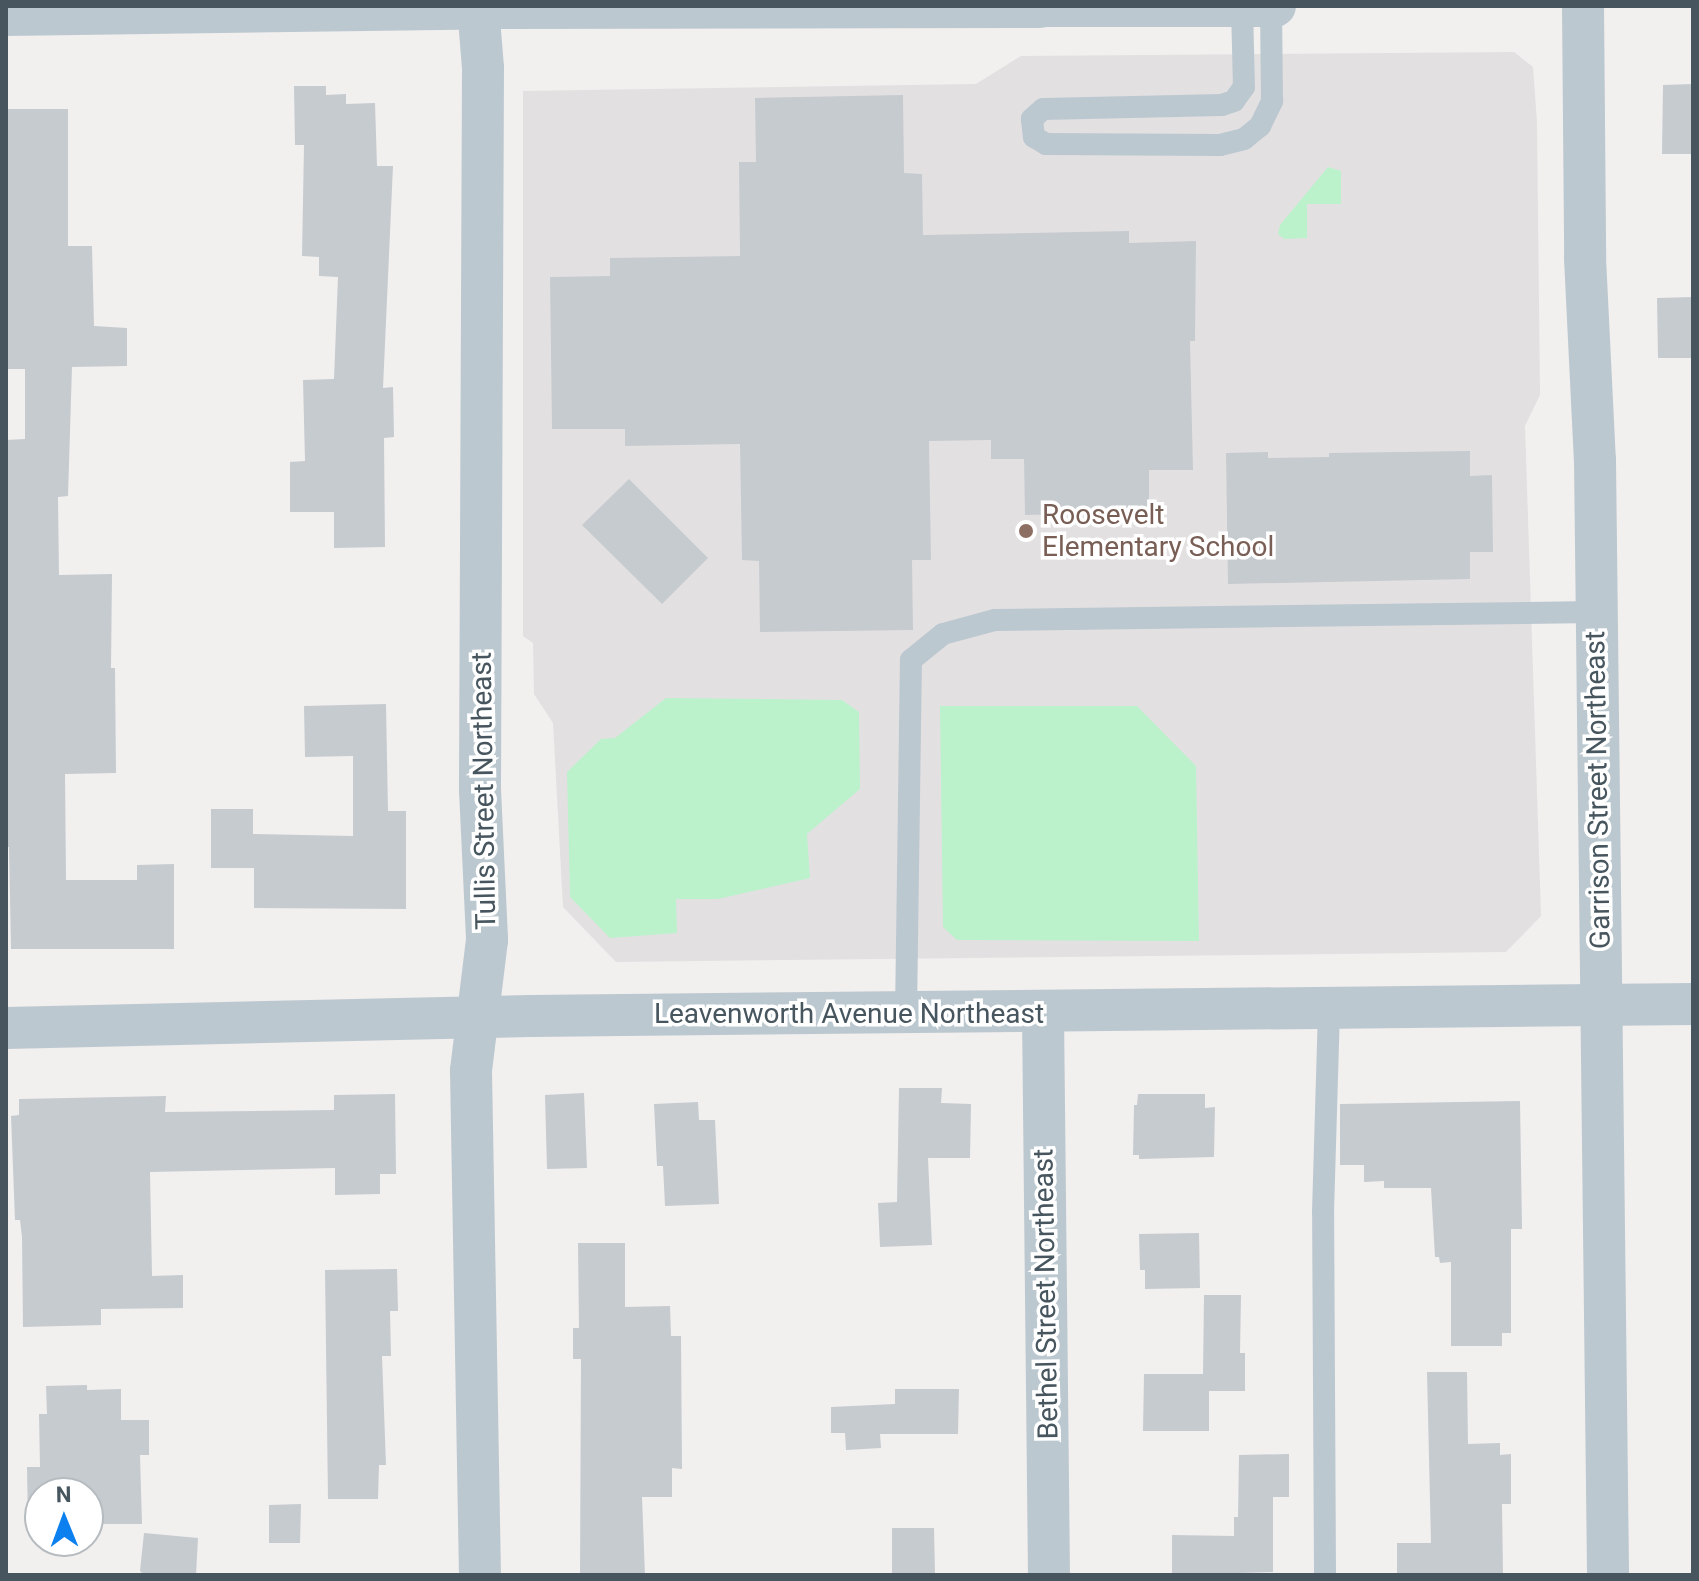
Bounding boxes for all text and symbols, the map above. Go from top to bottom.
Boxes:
place label: Roosevelt Elementary School [1042,498,1274,564]
marker: Roosevelt Elementary School [1017,522,1035,540]
street label: Garrison Street Northeast [1578,631,1618,949]
street label: Tullis Street Northeast [465,652,503,930]
street label: Leavenworth Avenue Northeast [654,997,1044,1031]
street label: Bethel Street Northeast [1027,1148,1065,1440]
north arrow [24,1477,104,1557]
text: N [56,1482,72,1507]

